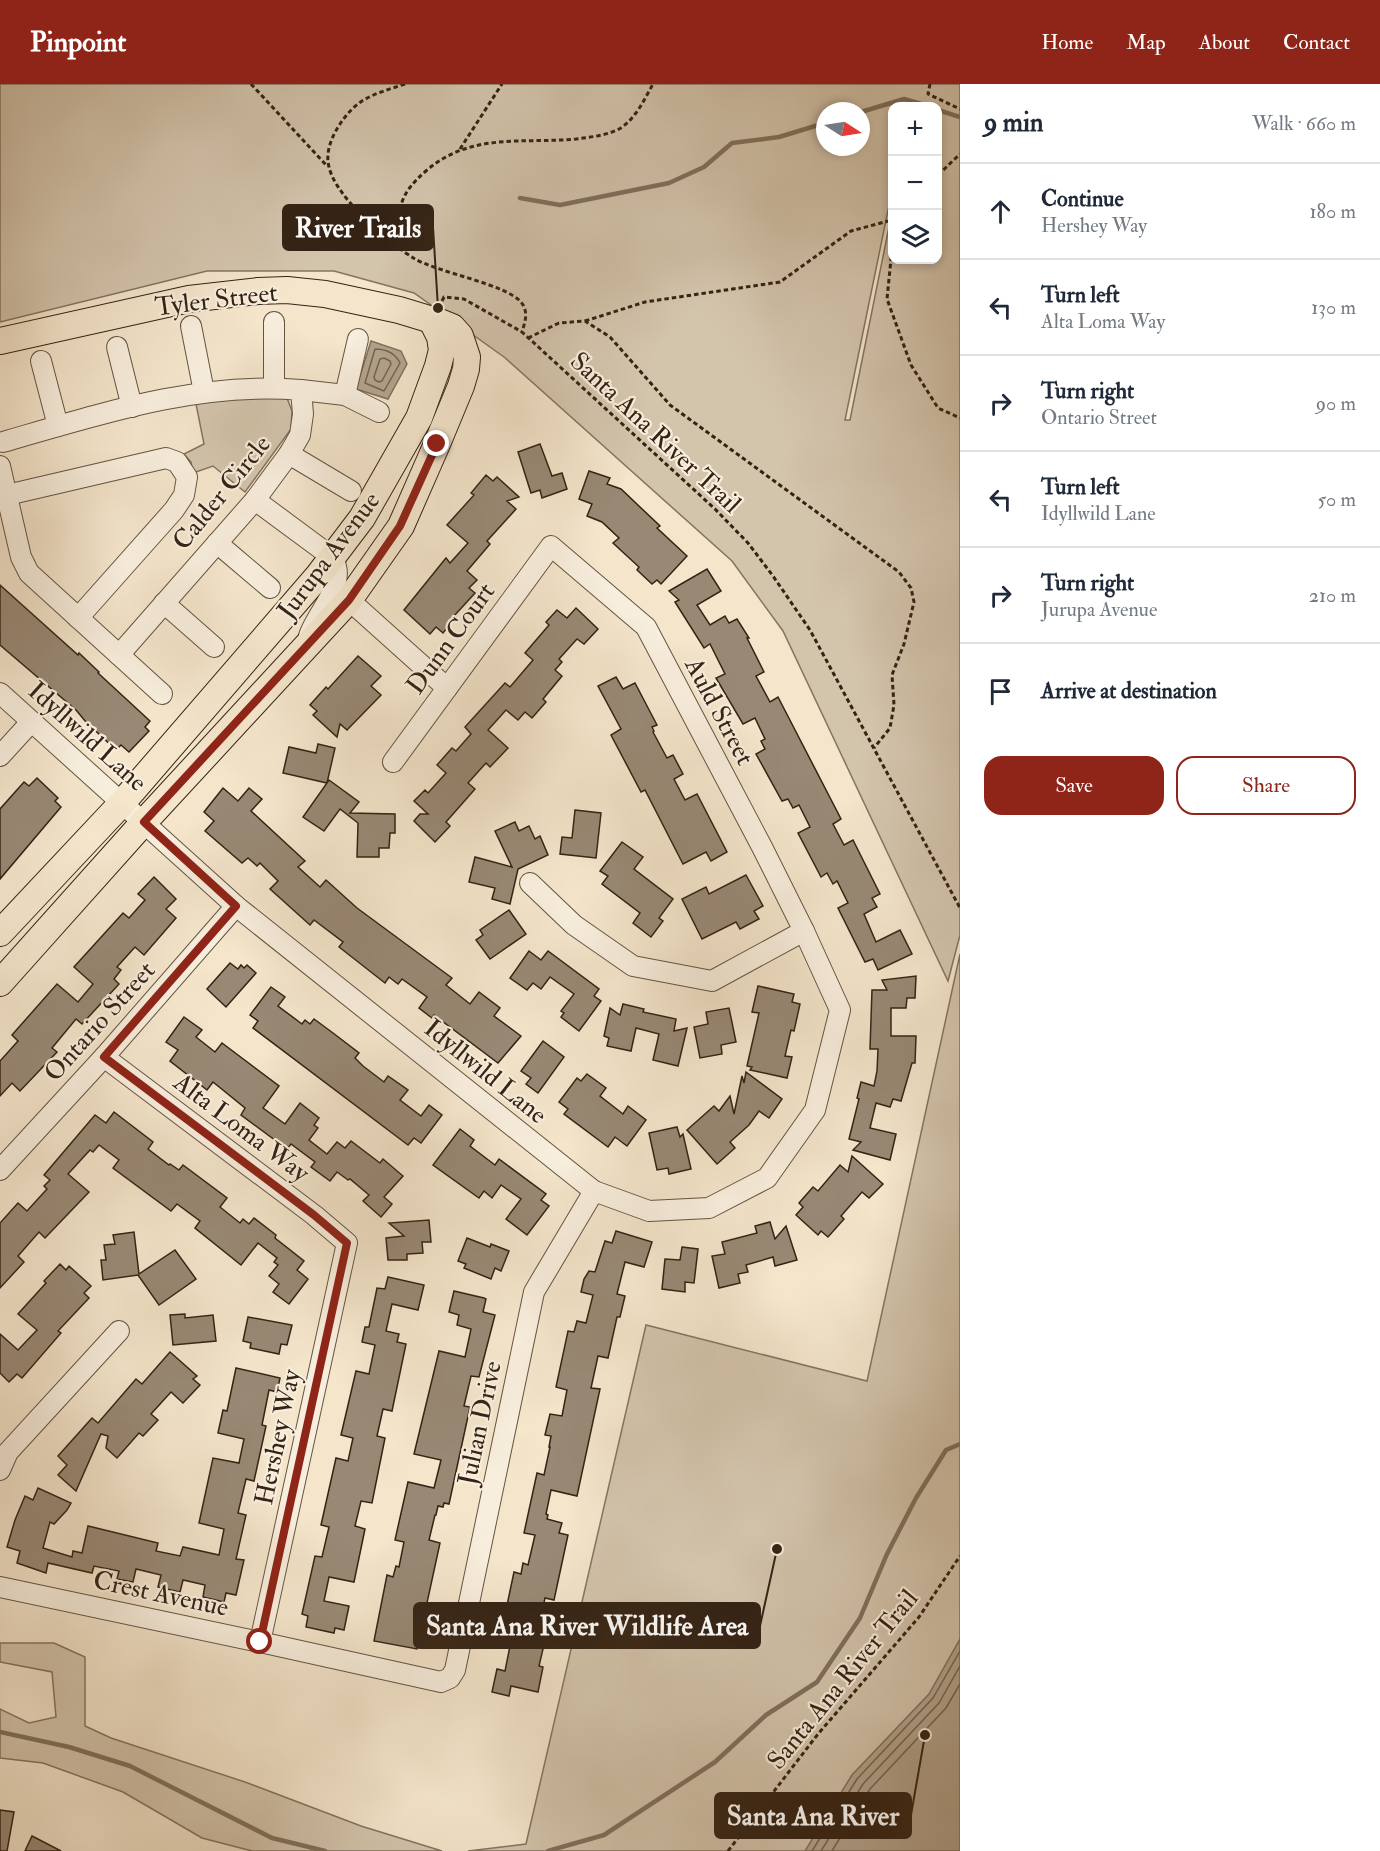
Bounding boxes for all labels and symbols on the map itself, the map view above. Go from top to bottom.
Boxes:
north arrow [816,102,870,156]
callout: River Trails [283,205,433,250]
text: River Trails [295,212,421,245]
street label: Tyler Street [153,277,279,323]
street label: Santa Ana River Trail [563,345,748,520]
street label: Calder Circle [166,429,278,556]
route end [423,430,449,456]
street label: Jurupa Avenue [270,486,388,627]
street label: Dunn Court [400,577,502,701]
street label: Auld Street [677,651,761,771]
street label: Idyllwild Lane [21,675,154,799]
street label: Ontario Street [37,955,162,1088]
street label: Idyllwild Lane [417,1012,553,1131]
street label: Alta Loma Way [166,1066,316,1189]
street label: Julian Drive [451,1358,509,1489]
street label: Hershey Way [248,1366,308,1508]
street label: Crest Avenue [90,1564,231,1624]
street label: Santa Ana River Trail [760,1583,925,1776]
callout: Santa Ana River Wildlife Area [414,1603,760,1648]
text: Santa Ana River Wildlife Area [426,1610,749,1643]
route start [246,1628,272,1654]
callout: Santa Ana River [715,1793,911,1838]
text: Santa Ana River [727,1800,900,1833]

